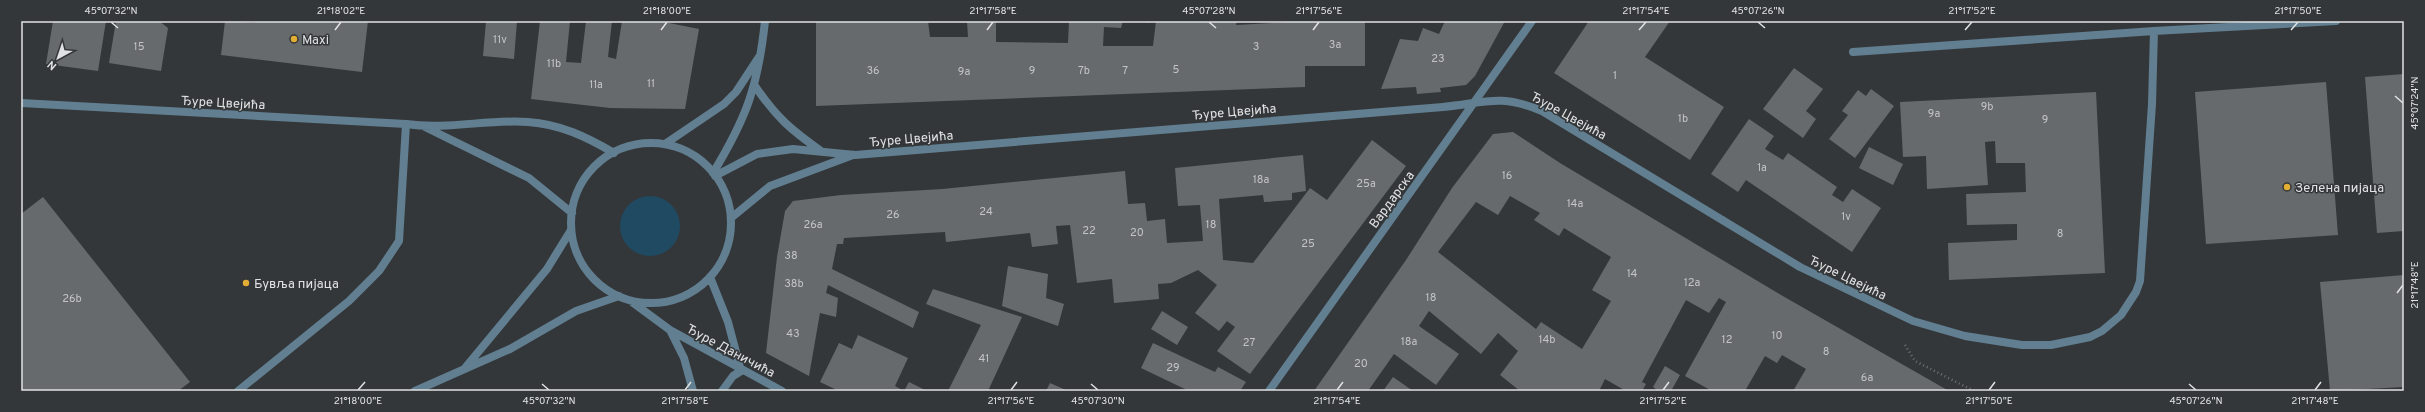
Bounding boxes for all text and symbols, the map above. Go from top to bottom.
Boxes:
text: 45°07'32"N [84,5,138,18]
text: 21°18'02"E [317,5,365,18]
text: 21°18'00"E [643,5,691,18]
text: 21°17'58"E [969,5,1017,18]
text: 45°07'28"N [1182,5,1236,18]
text: 21°17'56"E [1295,5,1343,18]
text: 21°17'54"E [1622,5,1670,18]
text: 45°07'26"N [1731,5,1785,18]
text: 21°17'52"E [1948,5,1996,18]
text: 21°17'50"E [2274,5,2322,18]
place label: Maxi [302,33,329,49]
house number: 11v [493,33,507,47]
marker: Maxi [289,34,299,44]
north arrow [38,38,78,78]
house number: 3a [1329,38,1341,52]
house number: 15 [134,40,145,54]
house number: 3 [1253,40,1259,54]
house number: 23 [1431,52,1445,66]
text: N [45,57,60,73]
house number: 11b [547,57,561,71]
house number: 5 [1173,63,1180,77]
house number: 36 [866,64,880,78]
house number: 9 [1029,64,1035,78]
house number: 7b [1078,64,1090,78]
house number: 7 [1122,64,1128,78]
house number: 9a [958,65,970,79]
house number: 1 [1613,69,1617,83]
text: 45°07'24"N [2409,76,2422,130]
house number: 11 [647,77,655,91]
house number: 11a [589,78,603,92]
street label: Ђуре Цвејића [1527,89,1609,144]
street label: Ђуре Цвејића [180,94,266,114]
house number: 9b [1981,100,1993,114]
street label: Ђуре Цвејића [1191,101,1277,125]
house number: 9a [1928,107,1940,121]
house number: 1b [1678,112,1688,126]
house number: 9 [2042,113,2048,127]
street label: Ђуре Цвејића [868,128,954,152]
house number: 1a [1757,161,1767,175]
street label: Вардарска [1367,168,1419,232]
house number: 16 [1502,169,1512,183]
house number: 18a [1253,173,1270,187]
house number: 25a [1356,177,1376,191]
place label: Зелена пијаца [2295,181,2384,197]
marker: Зелена пијаца [2282,182,2292,192]
house number: 14a [1567,197,1583,211]
house number: 24 [979,205,993,219]
house number: 26 [886,208,900,222]
house number: 1v [1841,210,1851,224]
house number: 26a [803,218,823,232]
house number: 18 [1206,218,1216,232]
house number: 22 [1082,224,1096,238]
house number: 20 [1130,226,1144,240]
house number: 8 [2057,227,2063,241]
house number: 25 [1301,237,1315,251]
house number: 38 [784,249,798,263]
street label: Ђуре Цвејића [1806,253,1889,305]
text: 21°17'48"E [2409,261,2422,309]
house number: 14 [1627,267,1638,281]
house number: 12a [1684,276,1701,290]
place label: Бувља пијаца [254,277,339,293]
house number: 38b [784,277,804,291]
marker: Бувља пијаца [241,278,251,288]
house number: 18 [1426,291,1436,305]
house number: 26b [62,292,82,306]
street label: Ђуре Даничића [683,322,777,382]
house number: 43 [786,327,800,341]
house number: 10 [1771,329,1783,343]
house number: 14b [1539,333,1555,347]
house number: 12 [1722,333,1732,347]
house number: 18a [1401,335,1418,349]
house number: 27 [1243,336,1255,350]
house number: 8 [1823,345,1829,359]
house number: 41 [979,352,989,366]
house number: 20 [1354,357,1368,371]
house number: 29 [1166,361,1180,375]
house number: 6a [1861,371,1873,385]
text: 21°18'00"E [334,395,382,408]
text: 45°07'32"N [522,395,576,408]
text: 21°17'58"E [661,395,709,408]
text: 21°17'56"E [987,395,1035,408]
text: 45°07'30"N [1071,395,1125,408]
text: 21°17'54"E [1313,395,1361,408]
text: 21°17'52"E [1639,395,1687,408]
text: 21°17'50"E [1965,395,2013,408]
text: 45°07'26"N [2169,395,2223,408]
text: 21°17'48"E [2291,395,2339,408]

